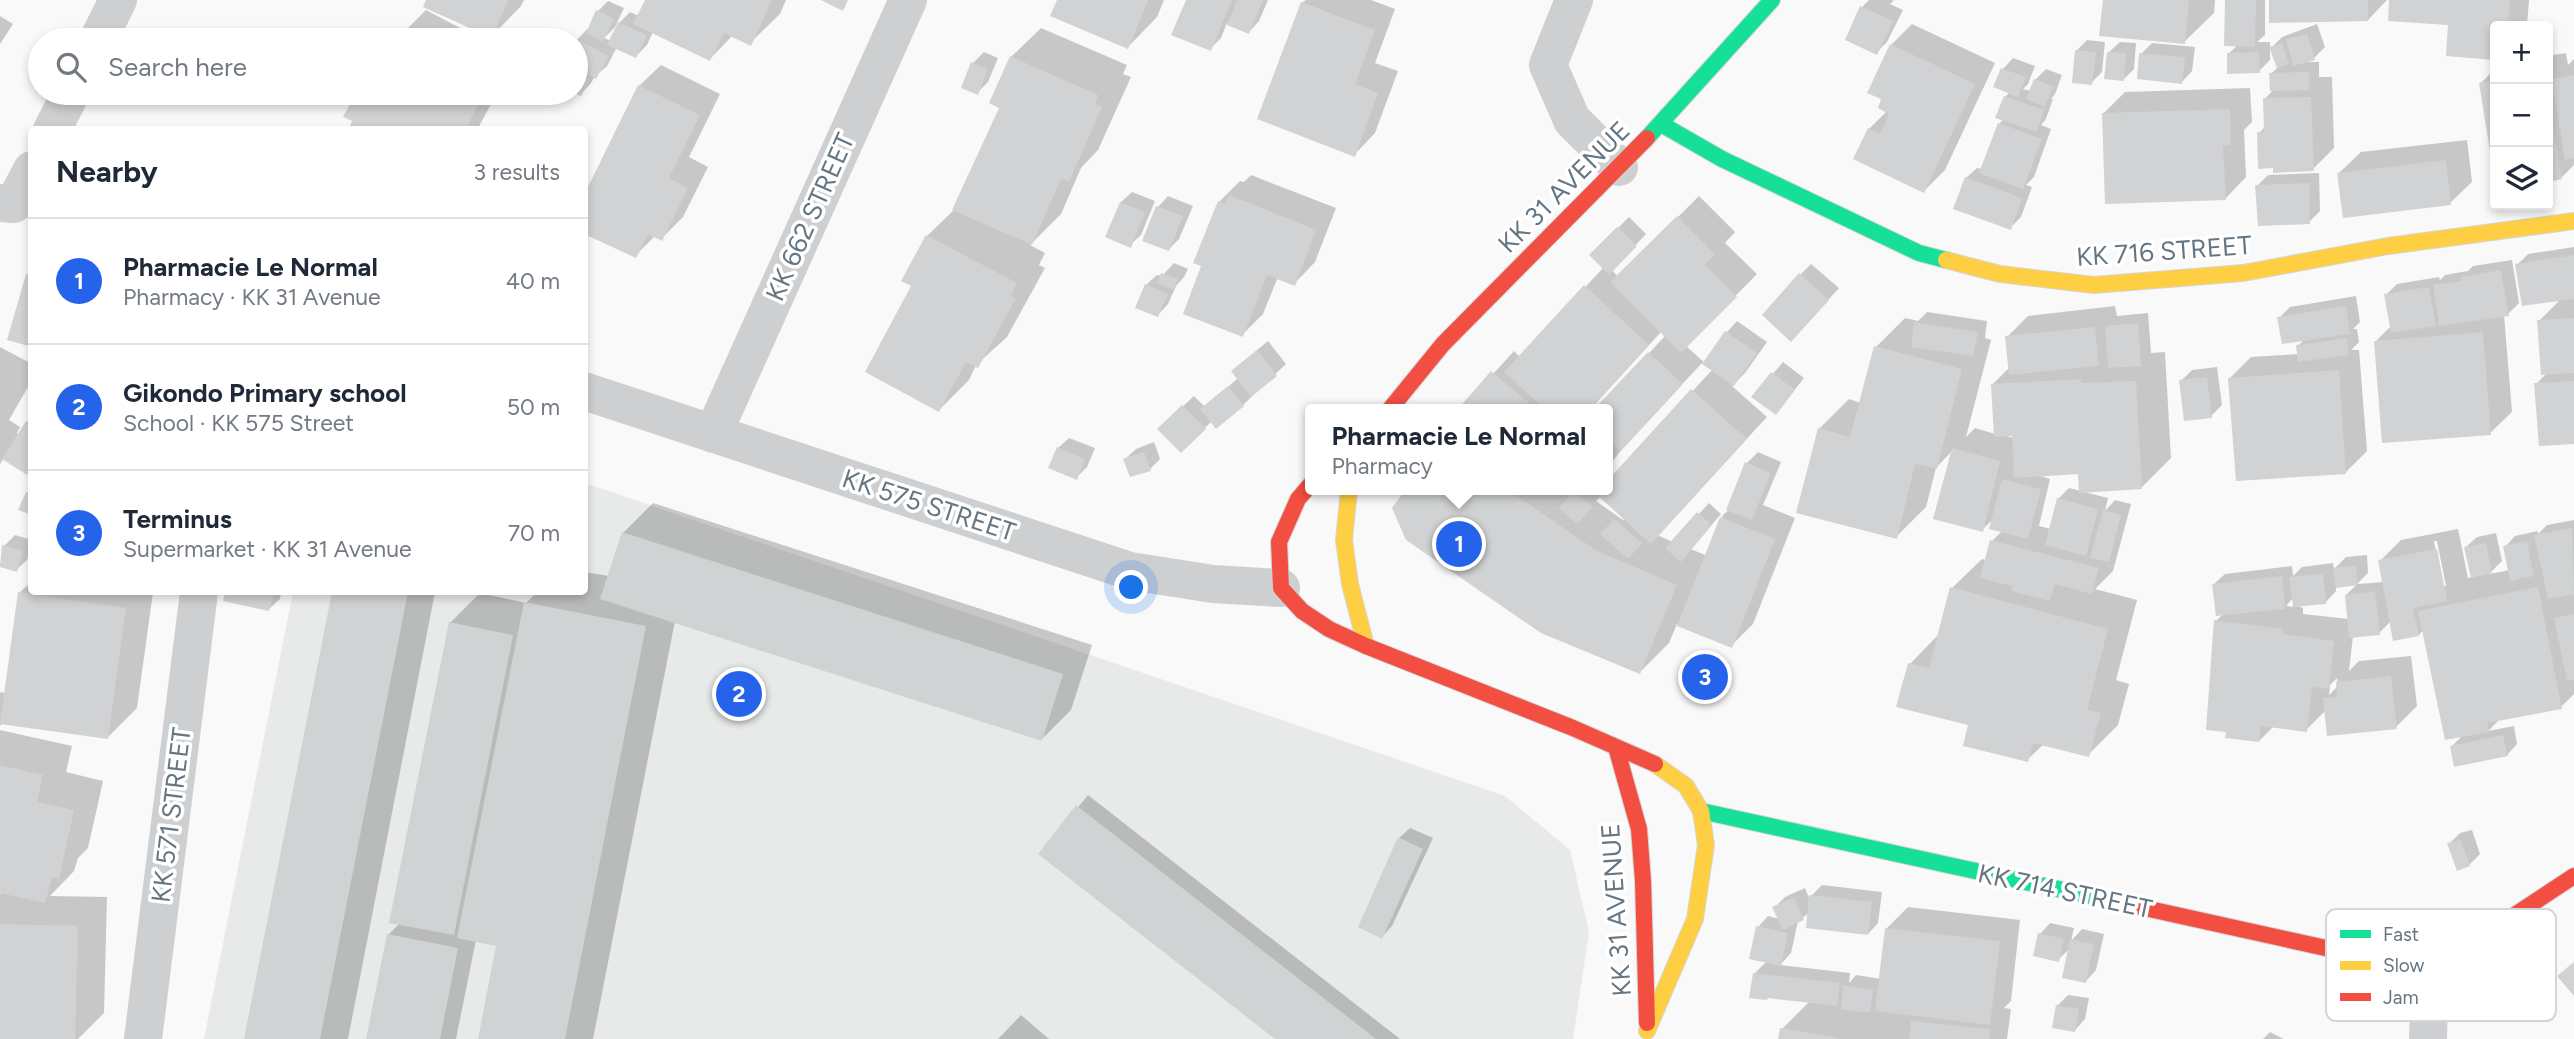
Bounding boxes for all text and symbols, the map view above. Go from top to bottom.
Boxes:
map controls [2490,21,2553,210]
button: + [2490,21,2553,84]
search box [28,28,588,105]
icon: search [52,48,90,86]
text: Search here [108,51,247,83]
button: − [2490,84,2553,147]
street label: KK 31 AVENUE [1491,114,1637,260]
street label: KK 662 STREET [759,128,862,306]
button: layers [2490,147,2553,210]
text: Nearby [56,153,158,190]
text: 3 results [473,158,560,186]
street label: KK 716 STREET [2075,229,2253,273]
text: Pharmacie Le Normal [123,251,378,283]
text: 1 [74,267,84,295]
text: 40 m [506,267,560,295]
text: Pharmacy · KK 31 Avenue [123,283,381,311]
text: Gikondo Primary school [123,377,407,409]
text: 2 [72,393,86,421]
text: 50 m [507,393,560,421]
popup [1305,404,1613,495]
text: School · KK 575 Street [123,409,354,437]
text: Pharmacie Le Normal [1332,420,1586,452]
text: Pharmacy [1332,452,1433,480]
street label: KK 575 STREET [838,462,1020,548]
text: Terminus [123,503,232,535]
pin: 1 [1436,518,1482,570]
text: 3 [73,519,85,547]
text: 70 m [508,519,560,547]
text: Supermarket · KK 31 Avenue [123,535,412,563]
your location [1114,570,1148,604]
pin: 3 [1682,651,1728,703]
pin: 2 [716,668,762,720]
street label: KK 571 STREET [144,725,198,904]
street label: KK 31 AVENUE [1594,822,1638,998]
street label: KK 714 STREET [1975,857,2156,925]
legend [2326,909,2556,1021]
text: Fast [2383,923,2419,946]
text: Slow [2383,954,2425,977]
text: Jam [2383,986,2419,1009]

